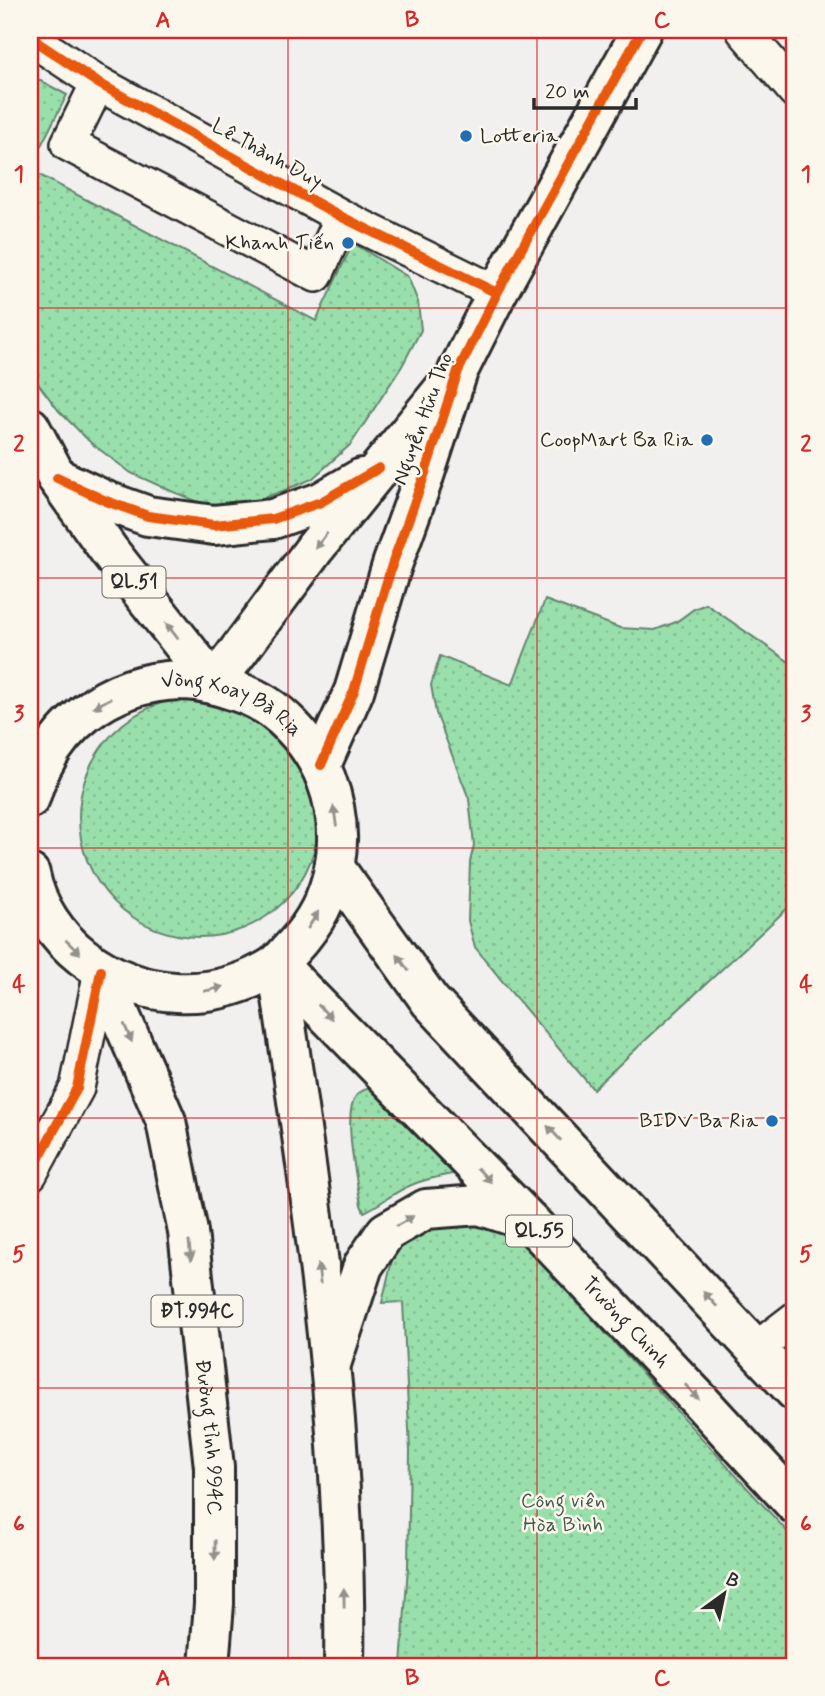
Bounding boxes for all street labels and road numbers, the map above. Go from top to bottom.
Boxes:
street label: Lê Thành Duy [207,112,327,196]
street label: Nguyễn Hữu Thọ [386,349,462,490]
road number: QL.51 [102,566,166,597]
street label: Vòng Xoay Bà Rịa [160,666,308,743]
road number: QL.55 [506,1216,572,1246]
street label: Trường Chinh [575,1271,676,1374]
road number: ĐT.994C [152,1296,242,1326]
street label: Đường tỉnh 994C [188,1358,228,1515]

